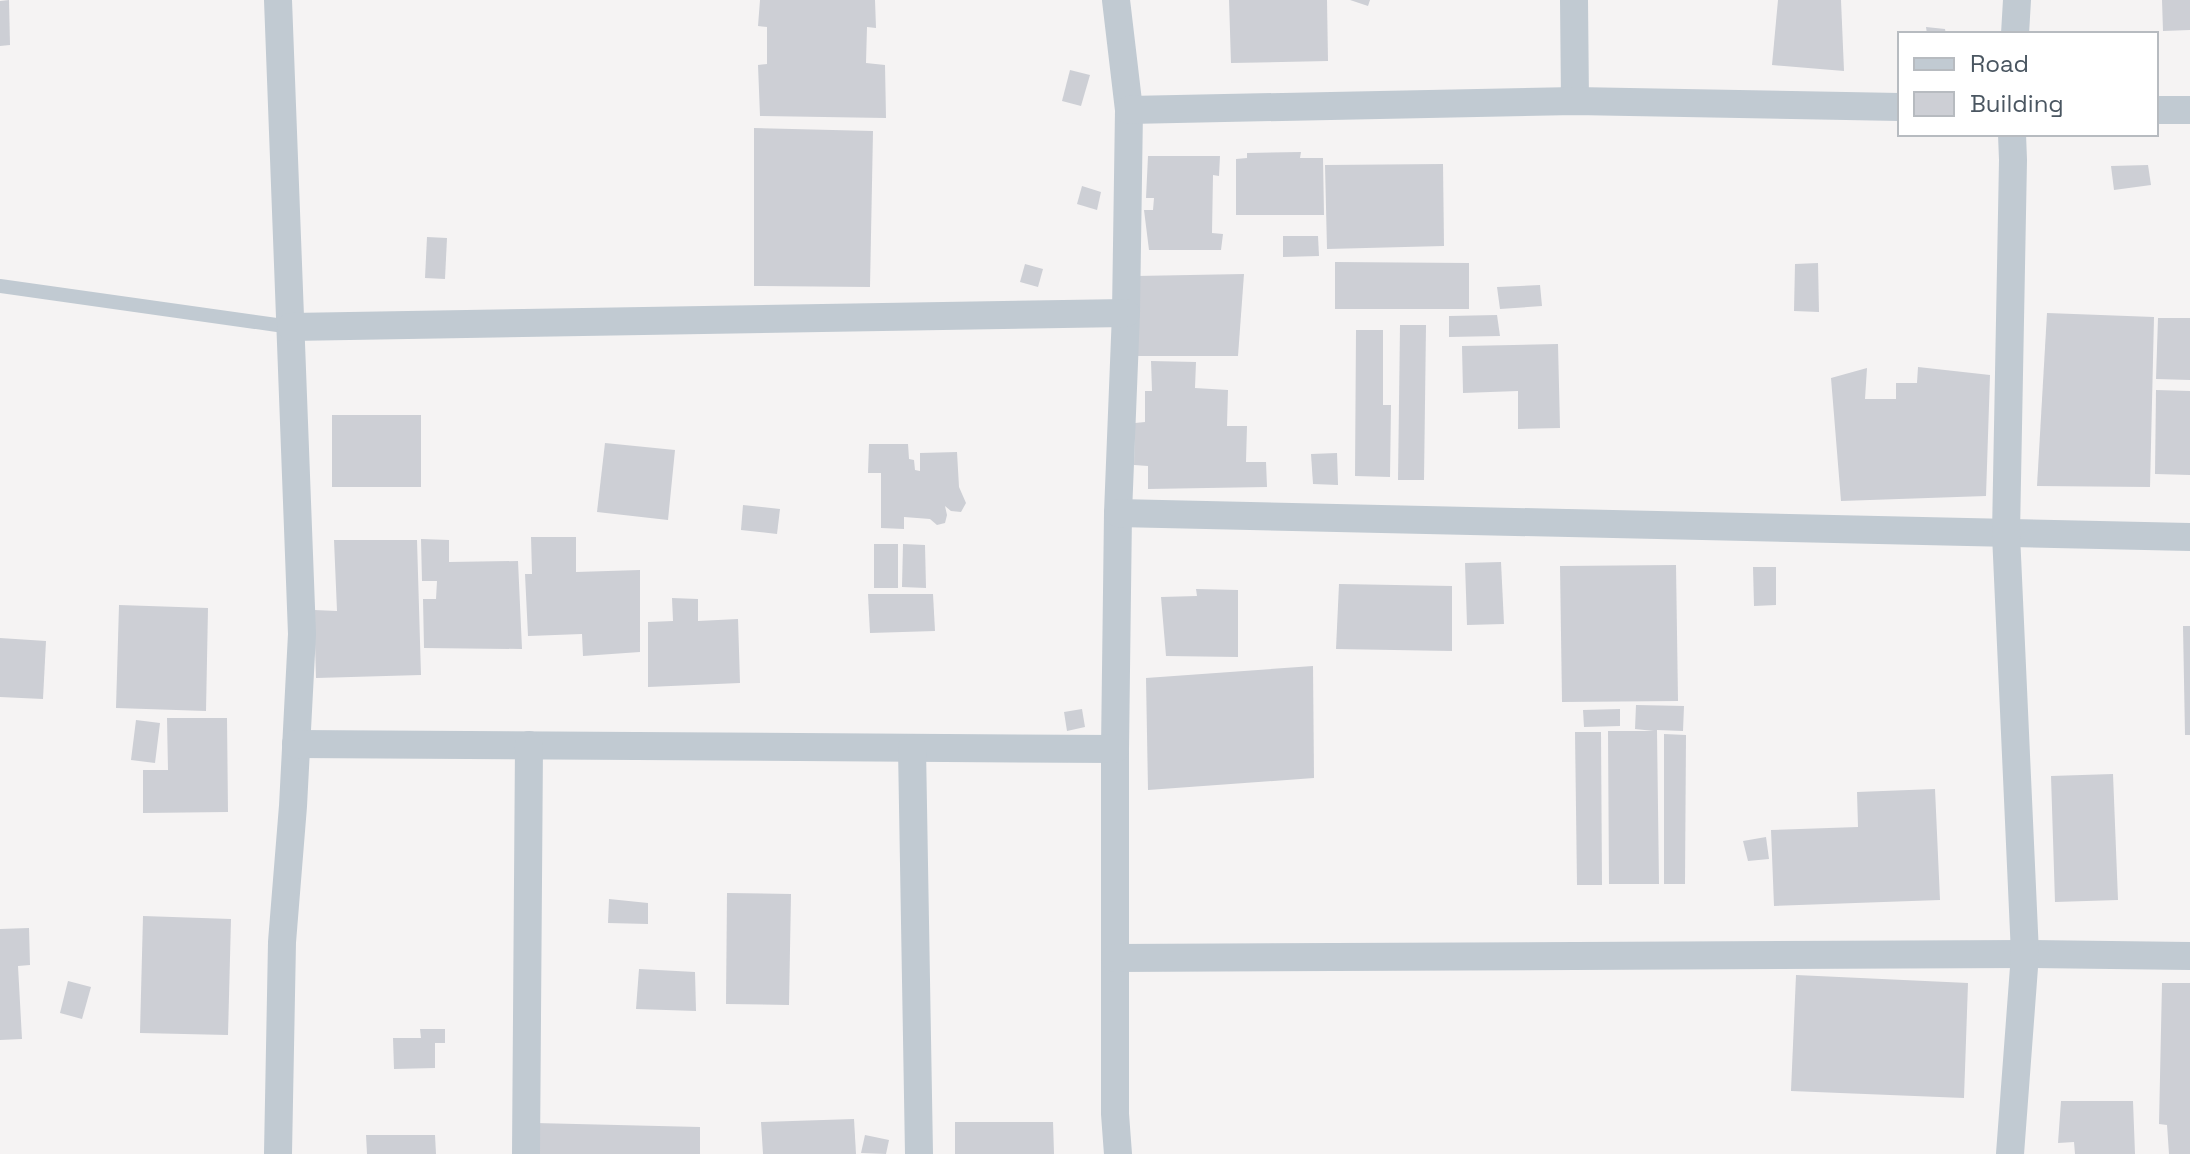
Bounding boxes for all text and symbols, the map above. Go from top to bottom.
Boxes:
legend [1898,32,2158,136]
text: Road [1970,48,2029,79]
text: Building [1970,88,2064,119]

